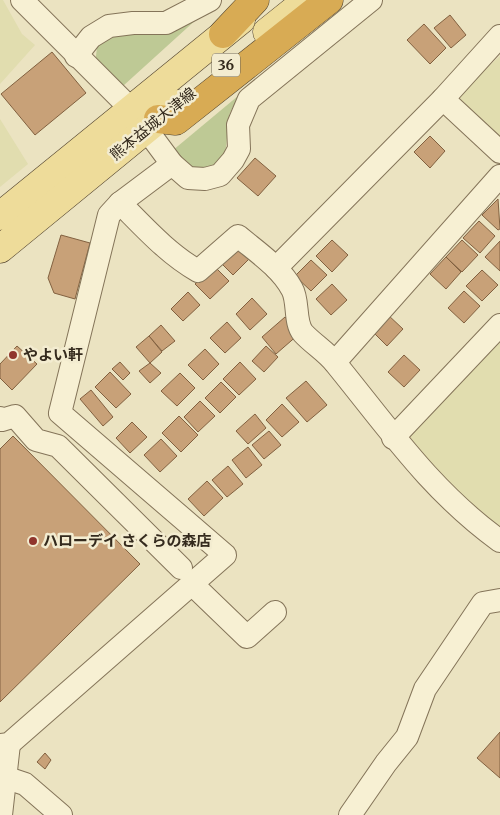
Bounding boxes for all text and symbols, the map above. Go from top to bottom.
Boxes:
road number: 36 [212,54,240,76]
street label: 熊本益城大津線 [106,83,199,164]
place label: やよい軒 [23,345,83,364]
marker: やよい軒 [7,349,19,361]
place label: ハローデイ さくらの森店 [43,531,212,550]
marker: ハローデイ さくらの森店 [27,535,39,547]

